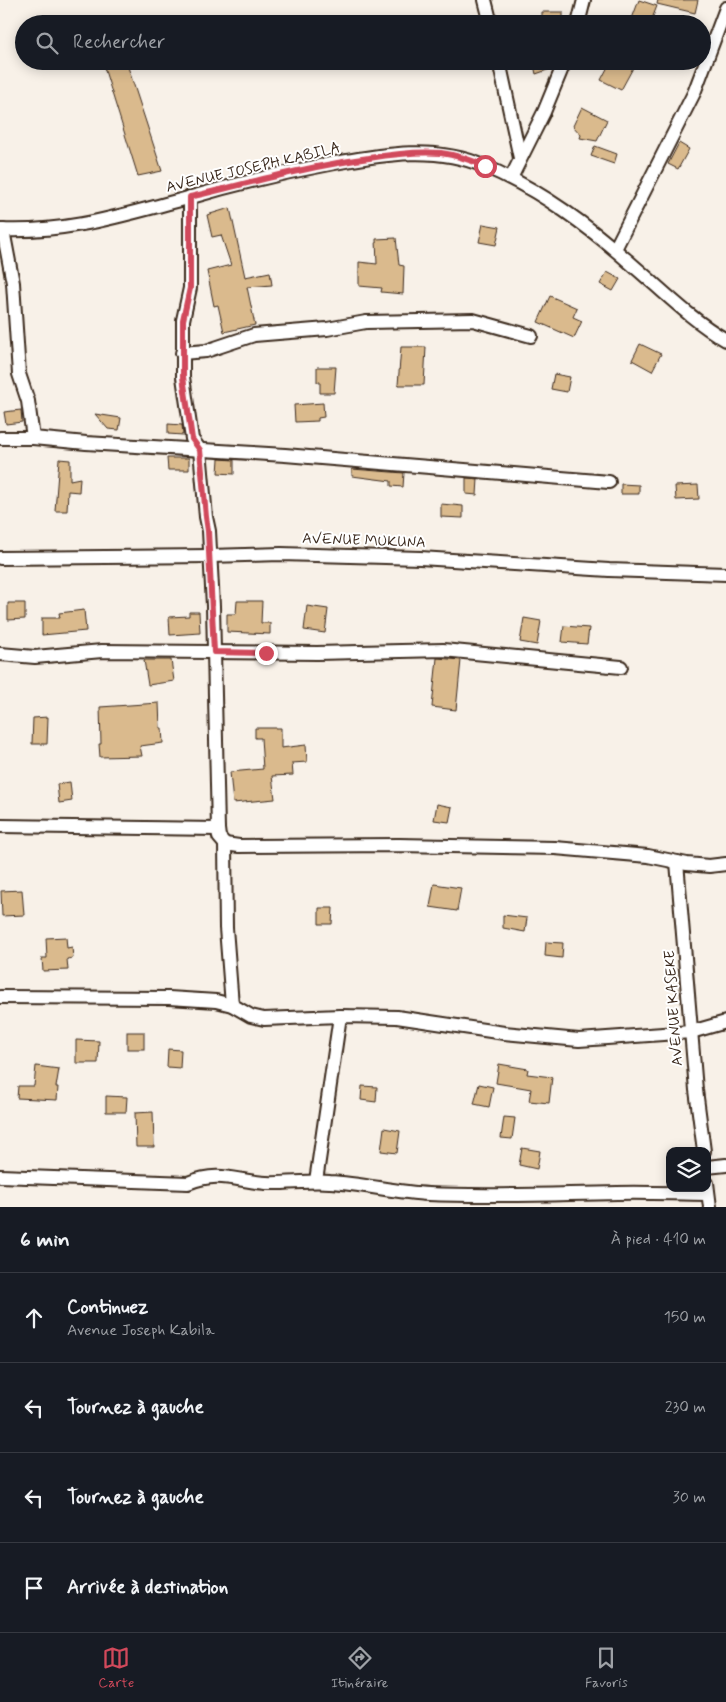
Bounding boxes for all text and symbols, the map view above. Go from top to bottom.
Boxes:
search box [15,15,711,70]
icon: search [33,29,61,57]
text: Rechercher [73,30,165,55]
street label: AVENUE JOSEPH KABILA [164,138,342,198]
route start [474,155,497,178]
street label: AVENUE MUKUNA [302,529,426,553]
route end [255,642,278,665]
street label: AVENUE KASEKE [660,949,688,1067]
map controls [666,1147,711,1192]
button: layers [666,1147,711,1192]
text: 6 min [20,1226,70,1254]
text: À pied · 410 m [611,1229,706,1250]
text: Continuez [67,1295,148,1320]
icon: ahead [20,1304,48,1332]
text: 150 m [664,1307,706,1328]
text: Avenue Joseph Kabila [67,1320,215,1341]
icon: left [20,1394,48,1422]
text: Tournez à gauche [67,1395,204,1420]
text: 230 m [665,1397,706,1418]
icon: left [20,1484,48,1512]
text: Tournez à gauche [67,1485,204,1510]
text: 30 m [673,1487,706,1508]
icon: arrive [20,1574,48,1602]
text: Arrivée à destination [67,1575,228,1600]
tab: Carte [98,1644,134,1692]
tab: Itinéraire [331,1644,388,1692]
tab: Favoris [585,1644,628,1692]

